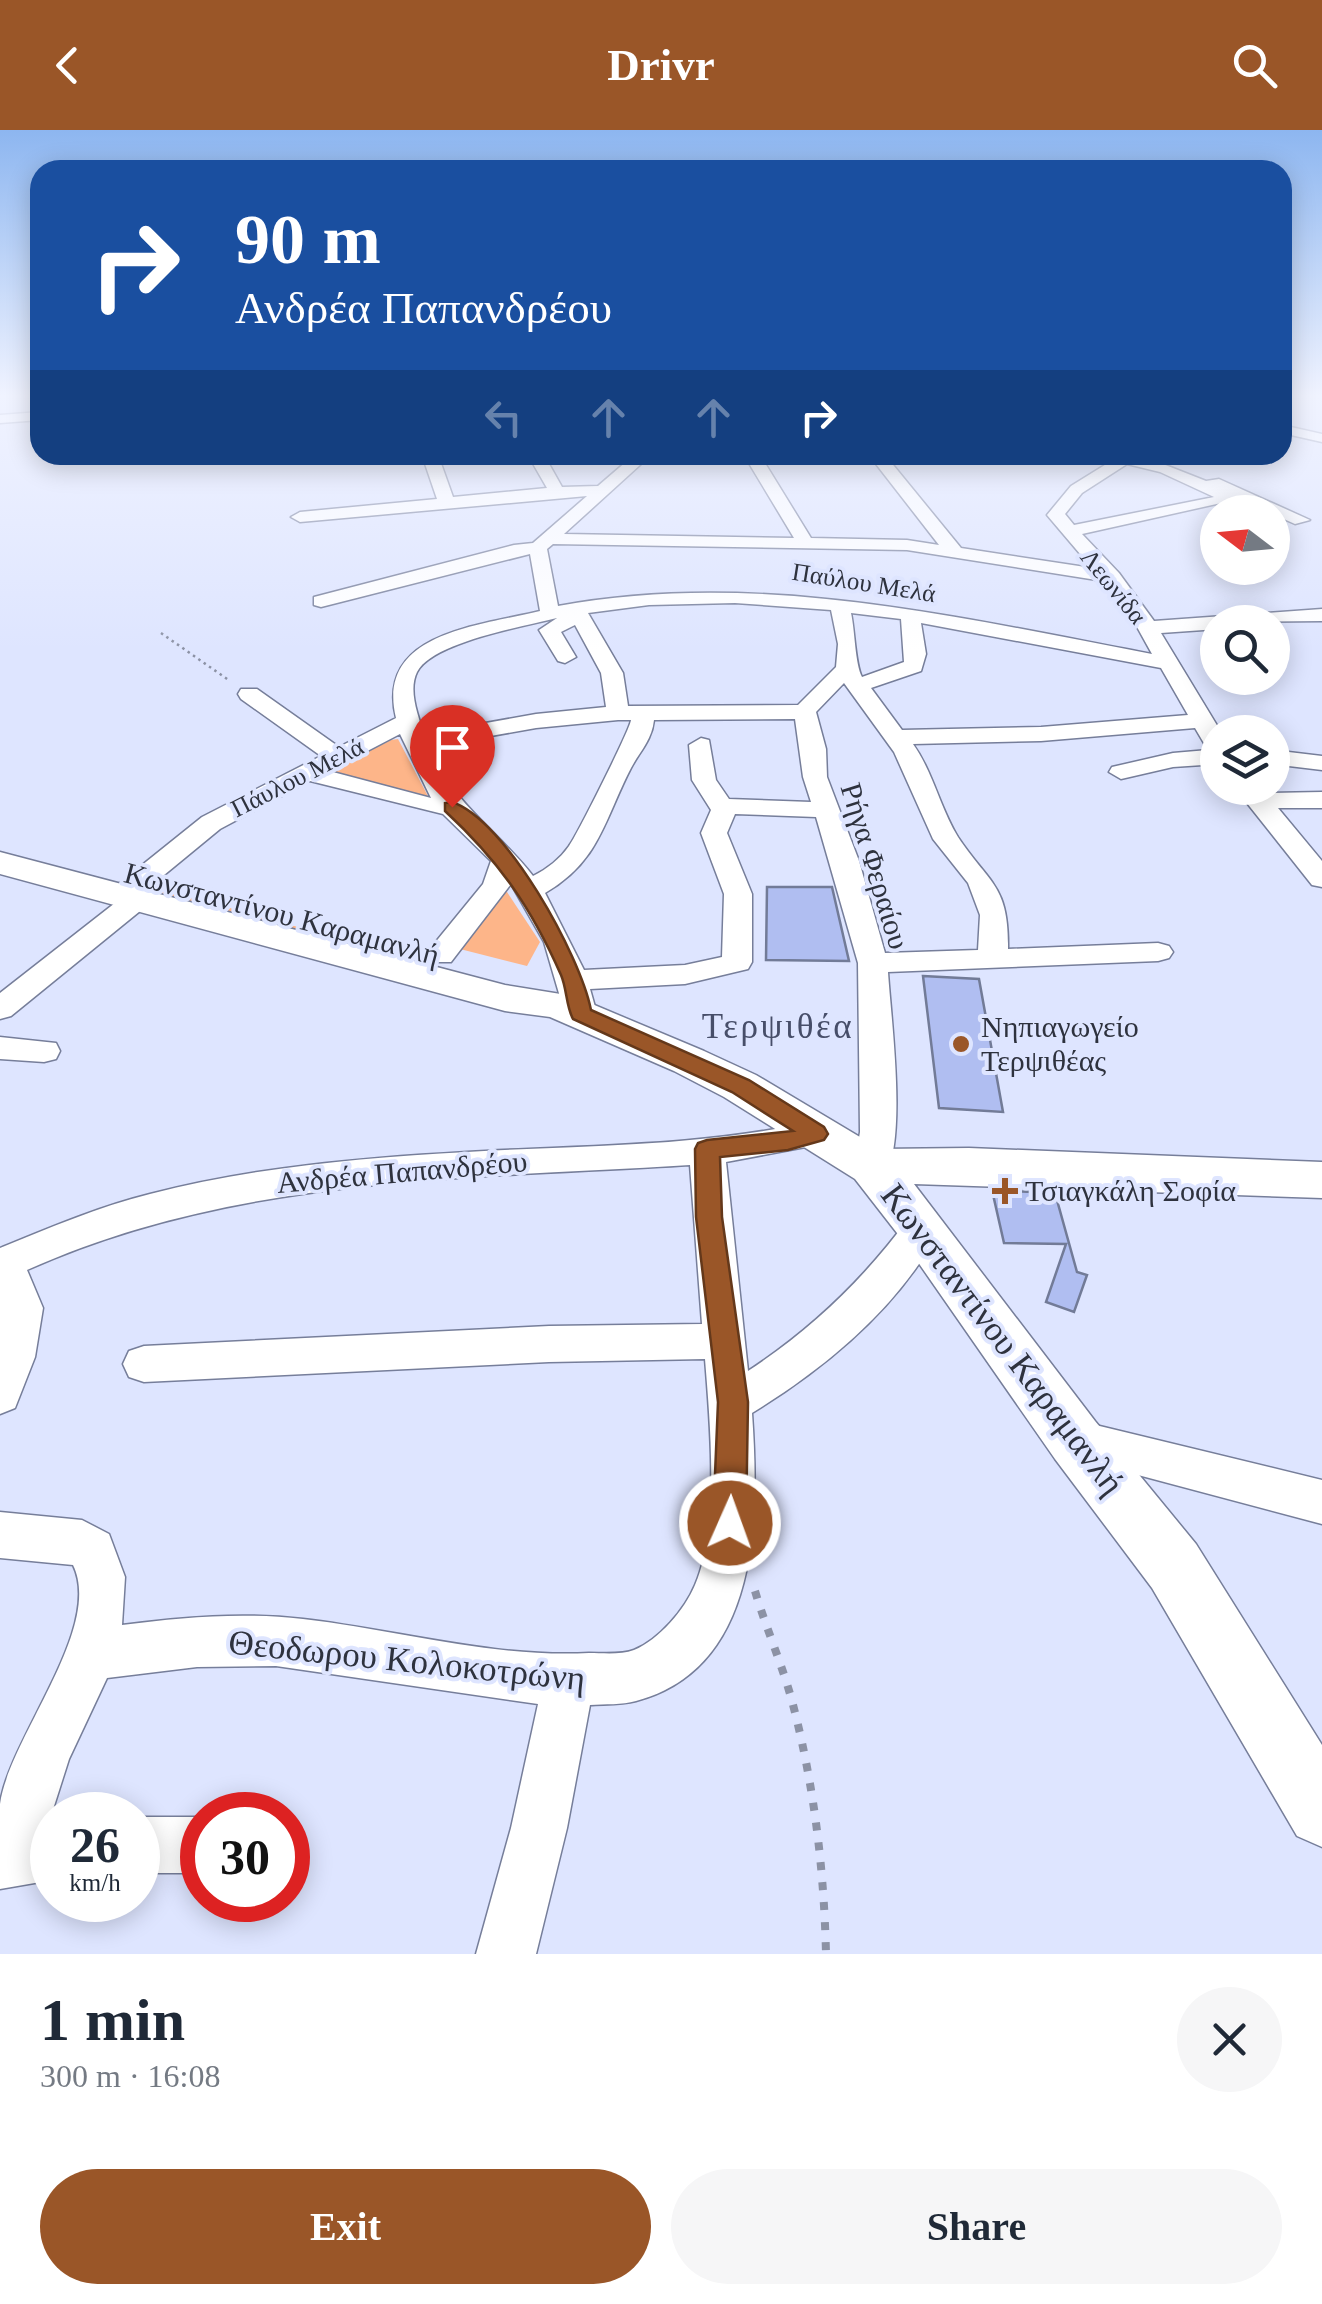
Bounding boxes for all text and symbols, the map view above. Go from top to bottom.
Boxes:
icon: back [40,38,95,93]
icon: search [1227,38,1282,93]
text: Drivr [607,40,715,90]
icon: right [70,200,200,330]
text: 90 m [235,201,381,278]
text: Ανδρέα Παπανδρέου [235,283,612,333]
icon: left [476,390,531,445]
icon: ahead [581,390,636,445]
icon: ahead [686,390,741,445]
icon: right [791,390,846,445]
north arrow [1200,495,1290,585]
map controls [1200,495,1290,805]
street label: Λεωνίδα [1075,544,1152,629]
street label: Παύλου Μελά [790,558,938,607]
button: search [1200,605,1290,695]
pin [410,705,495,808]
button: layers [1200,715,1290,805]
icon: arrive [425,720,480,775]
street label: Πάυλου Μελά [227,733,368,822]
street label: Ρήγα Φεραίου [835,779,916,953]
street label: Κωνσταντίνου Καραμανλή [121,856,443,971]
district label: Τερψιθέα [702,1007,854,1046]
place label: Νηπιαγωγείο Τερψιθέας [981,1010,1139,1077]
marker: Νηπιαγωγείο Τερψιθέας [950,1033,972,1055]
street label: Ανδρέα Παπανδρέου [275,1144,529,1199]
place label: Τσιαγκάλη Σοφία [1025,1174,1236,1207]
street label: Κωνσταντίνου Καραμανλή [873,1176,1132,1502]
marker: Τσιαγκάλη Σοφία [994,1180,1016,1202]
position arrow [678,1471,782,1575]
street label: Θεοδωρου Κολοκοτρώνη [227,1622,587,1699]
speed limit sign: 30 [180,1792,310,1922]
text: 26 [70,1817,120,1873]
text: km/h [69,1869,121,1896]
text: 1 min [40,1987,185,2053]
button: close [1177,1987,1282,2092]
text: 300 m · 16:08 [40,2058,220,2094]
button: Exit [40,2169,651,2284]
button: Share [671,2169,1282,2284]

